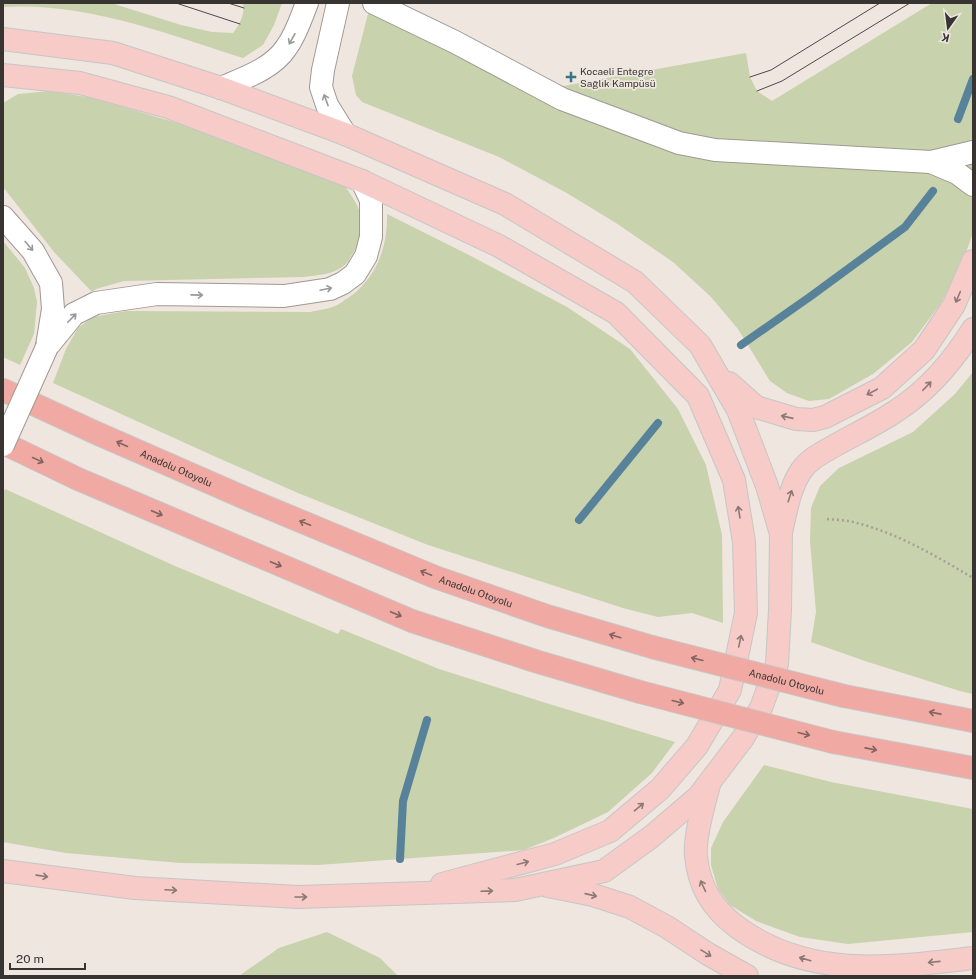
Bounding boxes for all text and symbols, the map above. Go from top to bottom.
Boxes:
north arrow [928,8,968,48]
text: K [940,31,951,44]
one-way arrow [287,33,295,45]
place label: Kocaeli Entegre Sağlık Kampüsü [580,65,656,89]
marker: Kocaeli Entegre Sağlık Kampüsü [565,71,577,83]
one-way arrow [321,94,329,106]
one-way arrow [24,241,33,252]
one-way arrow [319,285,332,293]
one-way arrow [190,291,203,299]
one-way arrow [953,291,961,303]
one-way arrow [67,313,77,323]
one-way arrow [922,381,932,391]
one-way arrow [867,389,879,397]
one-way arrow [781,412,794,420]
one-way arrow [116,440,128,447]
street label: Anadolu Otoyolu [138,447,214,489]
one-way arrow [32,457,44,464]
one-way arrow [787,490,794,503]
one-way arrow [735,506,743,519]
one-way arrow [150,509,162,517]
one-way arrow [300,519,312,526]
one-way arrow [270,561,282,568]
one-way arrow [420,568,432,576]
street label: Anadolu Otoyolu [437,573,515,610]
one-way arrow [390,611,402,618]
one-way arrow [609,632,622,639]
one-way arrow [737,635,745,648]
one-way arrow [691,655,704,662]
street label: Anadolu Otoyolu [748,666,826,697]
one-way arrow [671,699,684,706]
one-way arrow [929,709,942,717]
one-way arrow [797,731,810,739]
one-way arrow [864,745,877,753]
one-way arrow [633,802,644,811]
one-way arrow [516,858,529,866]
one-way arrow [35,872,48,880]
one-way arrow [699,880,706,892]
one-way arrow [164,887,177,894]
one-way arrow [480,887,493,895]
one-way arrow [584,891,597,899]
one-way arrow [294,893,307,901]
scale bar [10,945,85,971]
one-way arrow [700,949,712,957]
text: 20 m [16,952,44,966]
one-way arrow [799,955,812,962]
one-way arrow [928,959,941,966]

